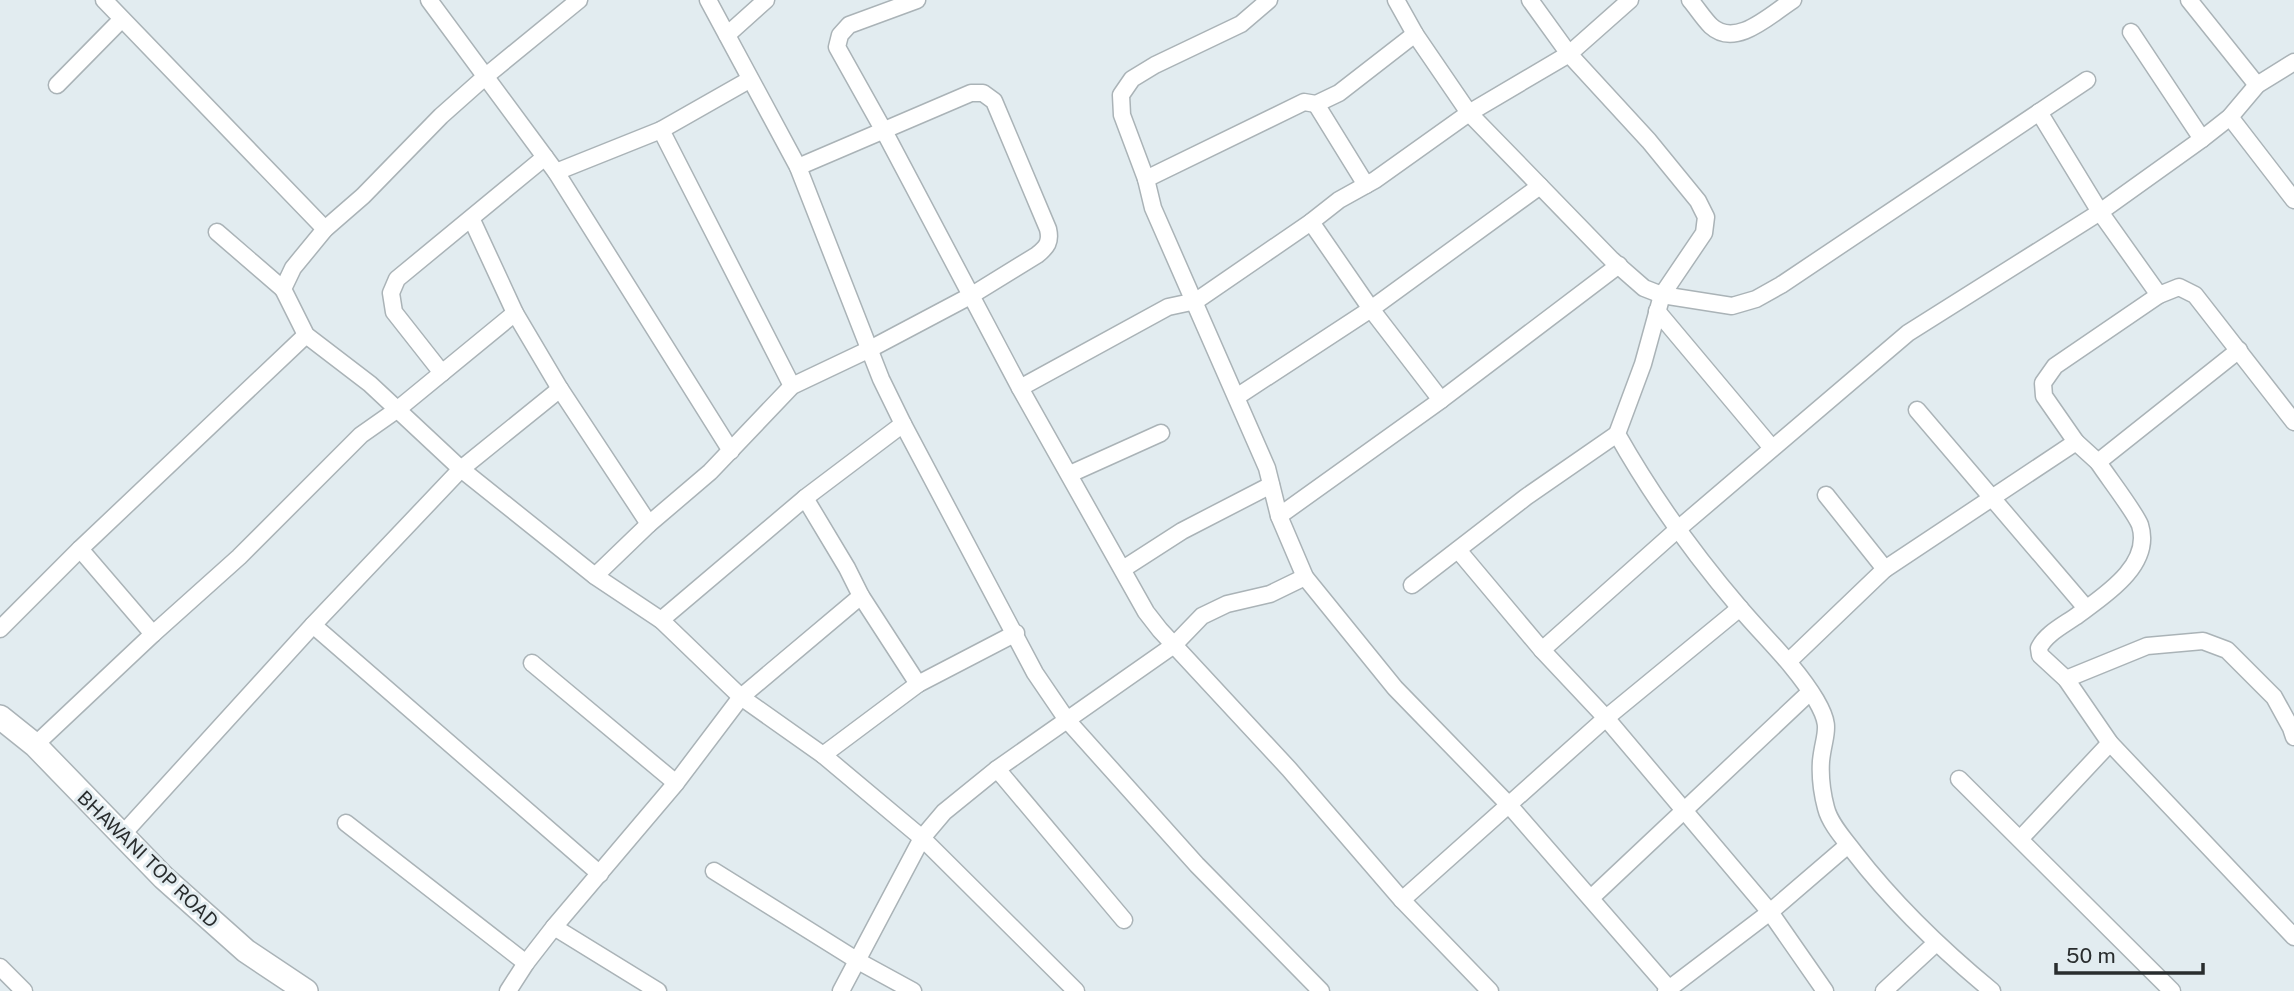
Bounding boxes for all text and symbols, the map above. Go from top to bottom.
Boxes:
street label: BHAWANI TOP ROAD [73,786,223,932]
scale bar [2056,932,2203,976]
text: 50 m [2066,943,2116,968]

